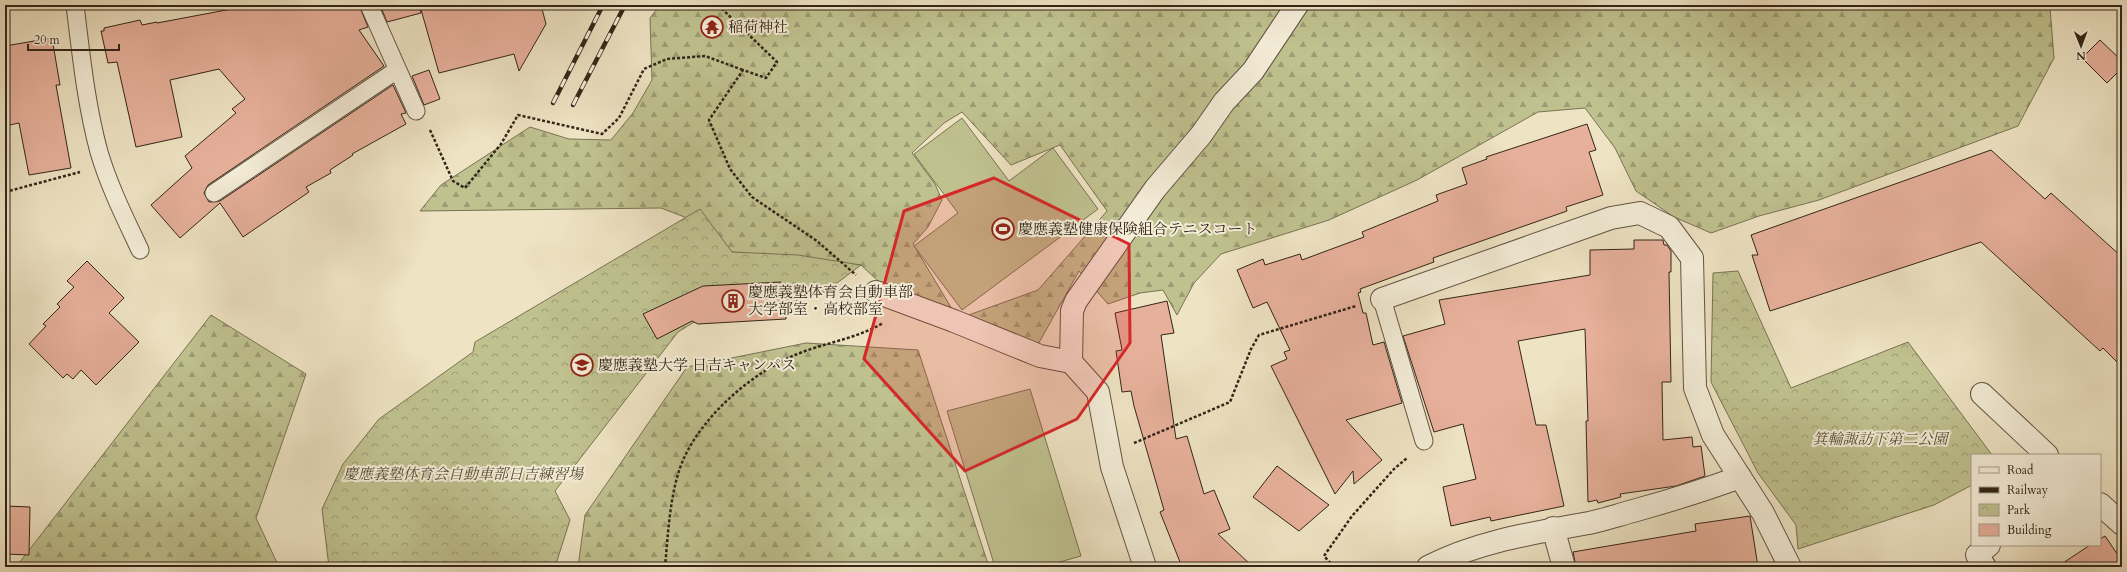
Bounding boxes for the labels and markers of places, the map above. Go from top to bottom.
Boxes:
temple icon: 稲荷神社 [699,14,725,40]
place label: 稲荷神社 [728,17,788,37]
sports icon: 慶應義塾健康保険組合テニスコート [990,216,1016,242]
place label: 慶應義塾健康保険組合テニスコート [1018,219,1257,239]
place label: 慶應義塾体育会自動車部 大学部室・高校部室 [748,282,913,319]
building icon: 慶應義塾体育会自動車部 大学部室・高校部室 [720,288,746,314]
school or university icon: 慶應義塾大学 日吉キャンパス [569,352,595,378]
place label: 慶應義塾大学 日吉キャンパス [598,355,796,375]

